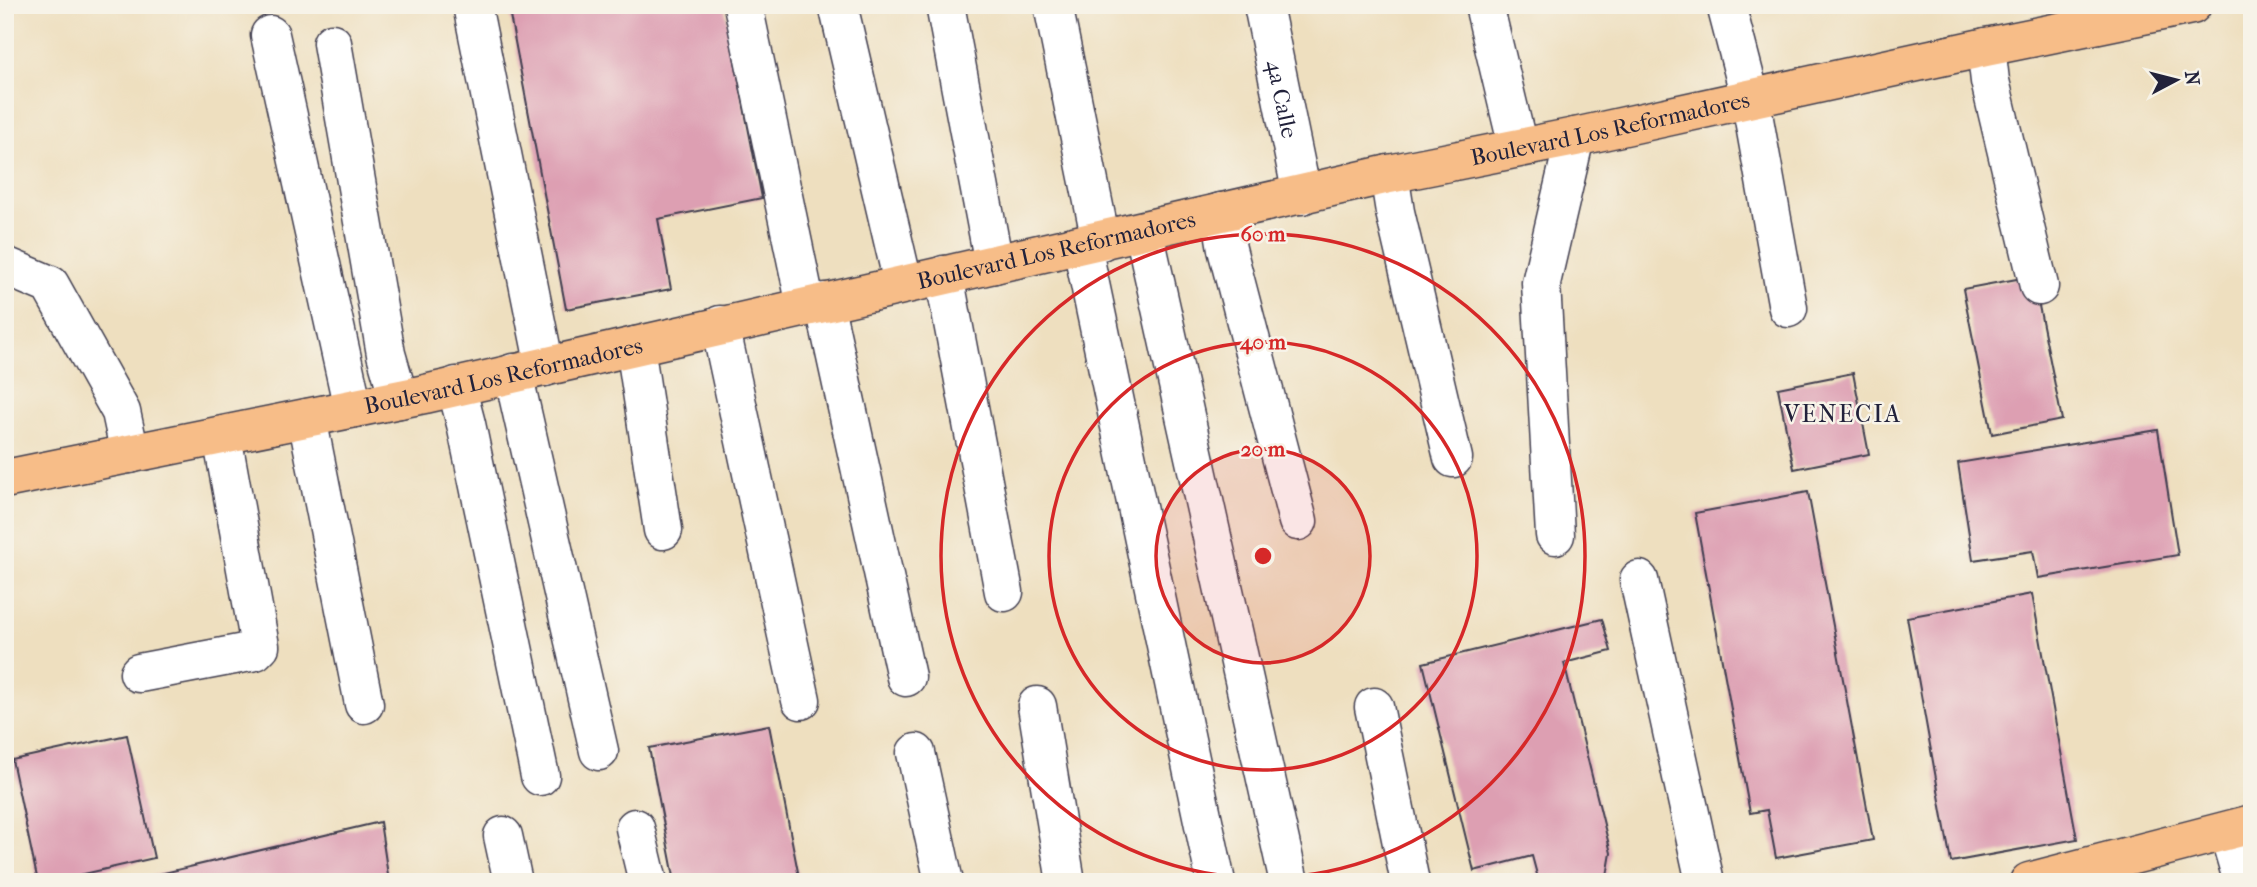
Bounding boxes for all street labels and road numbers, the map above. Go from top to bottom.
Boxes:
street label: 4a Calle [1261,58,1303,141]
street label: Boulevard Los Reformadores [1468,86,1752,171]
street label: Boulevard Los Reformadores [915,205,1198,295]
street label: Boulevard Los Reformadores [362,331,645,419]

